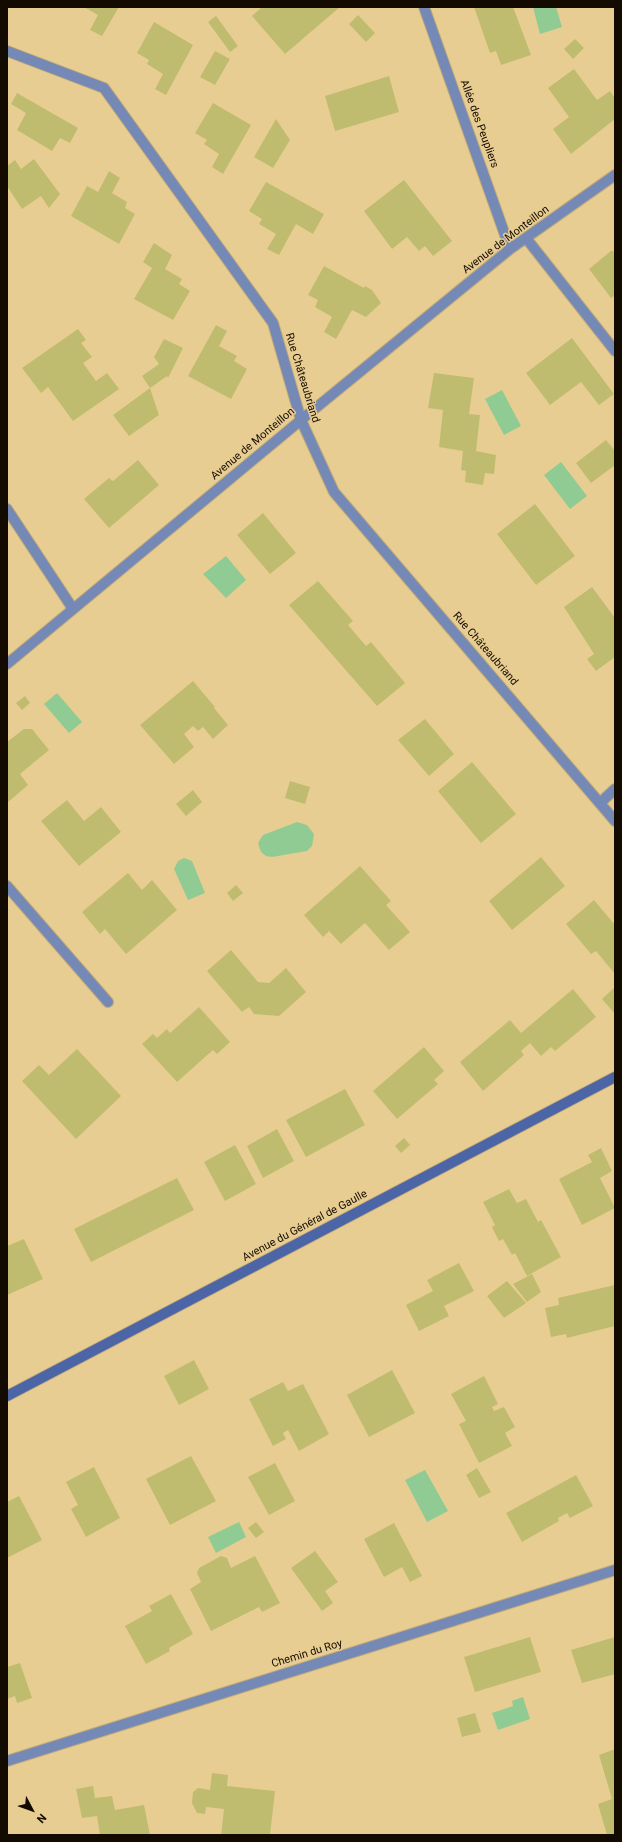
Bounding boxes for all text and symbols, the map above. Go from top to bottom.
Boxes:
street label: Allée des Peupliers [457,78,501,170]
street label: Avenue de Monteillon [460,203,552,277]
street label: Rue Châteaubriand [282,332,322,424]
street label: Avenue de Monteillon [208,405,298,483]
street label: Rue Châteaubriand [450,610,520,688]
street label: Avenue du Général de Gaulle [240,1187,370,1265]
street label: Chemin du Roy [270,1637,344,1671]
north arrow [12,1790,52,1830]
text: N [34,1811,49,1825]

